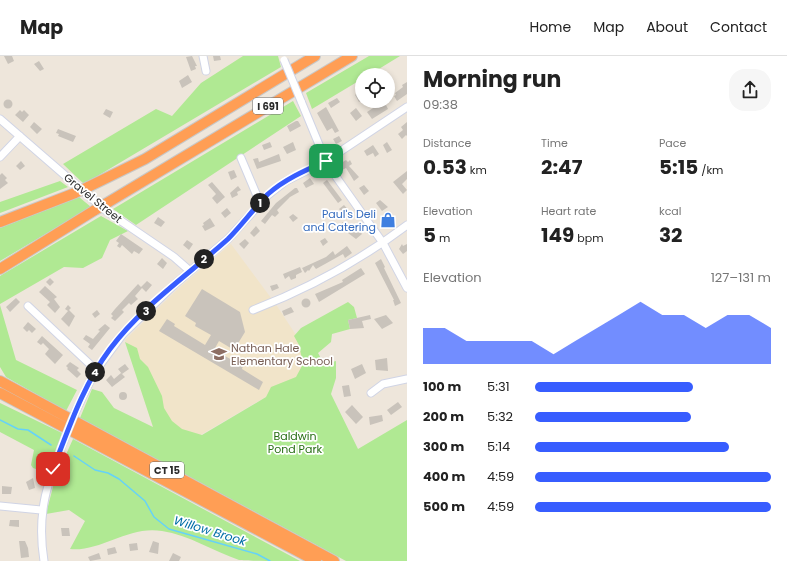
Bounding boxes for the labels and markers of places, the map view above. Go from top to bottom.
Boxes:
pin [309,144,343,178]
pin: 1 [250,193,270,213]
place label: Paul's Deli and Catering [303,206,376,235]
shop icon: Paul's Deli and Catering [379,211,397,229]
pin: 2 [194,249,214,269]
pin: 3 [136,301,156,321]
place label: Nathan Hale Elementary School [231,340,333,369]
school or university icon: Nathan Hale Elementary School [210,345,228,363]
pin: 4 [85,362,105,382]
pin [36,452,70,486]

